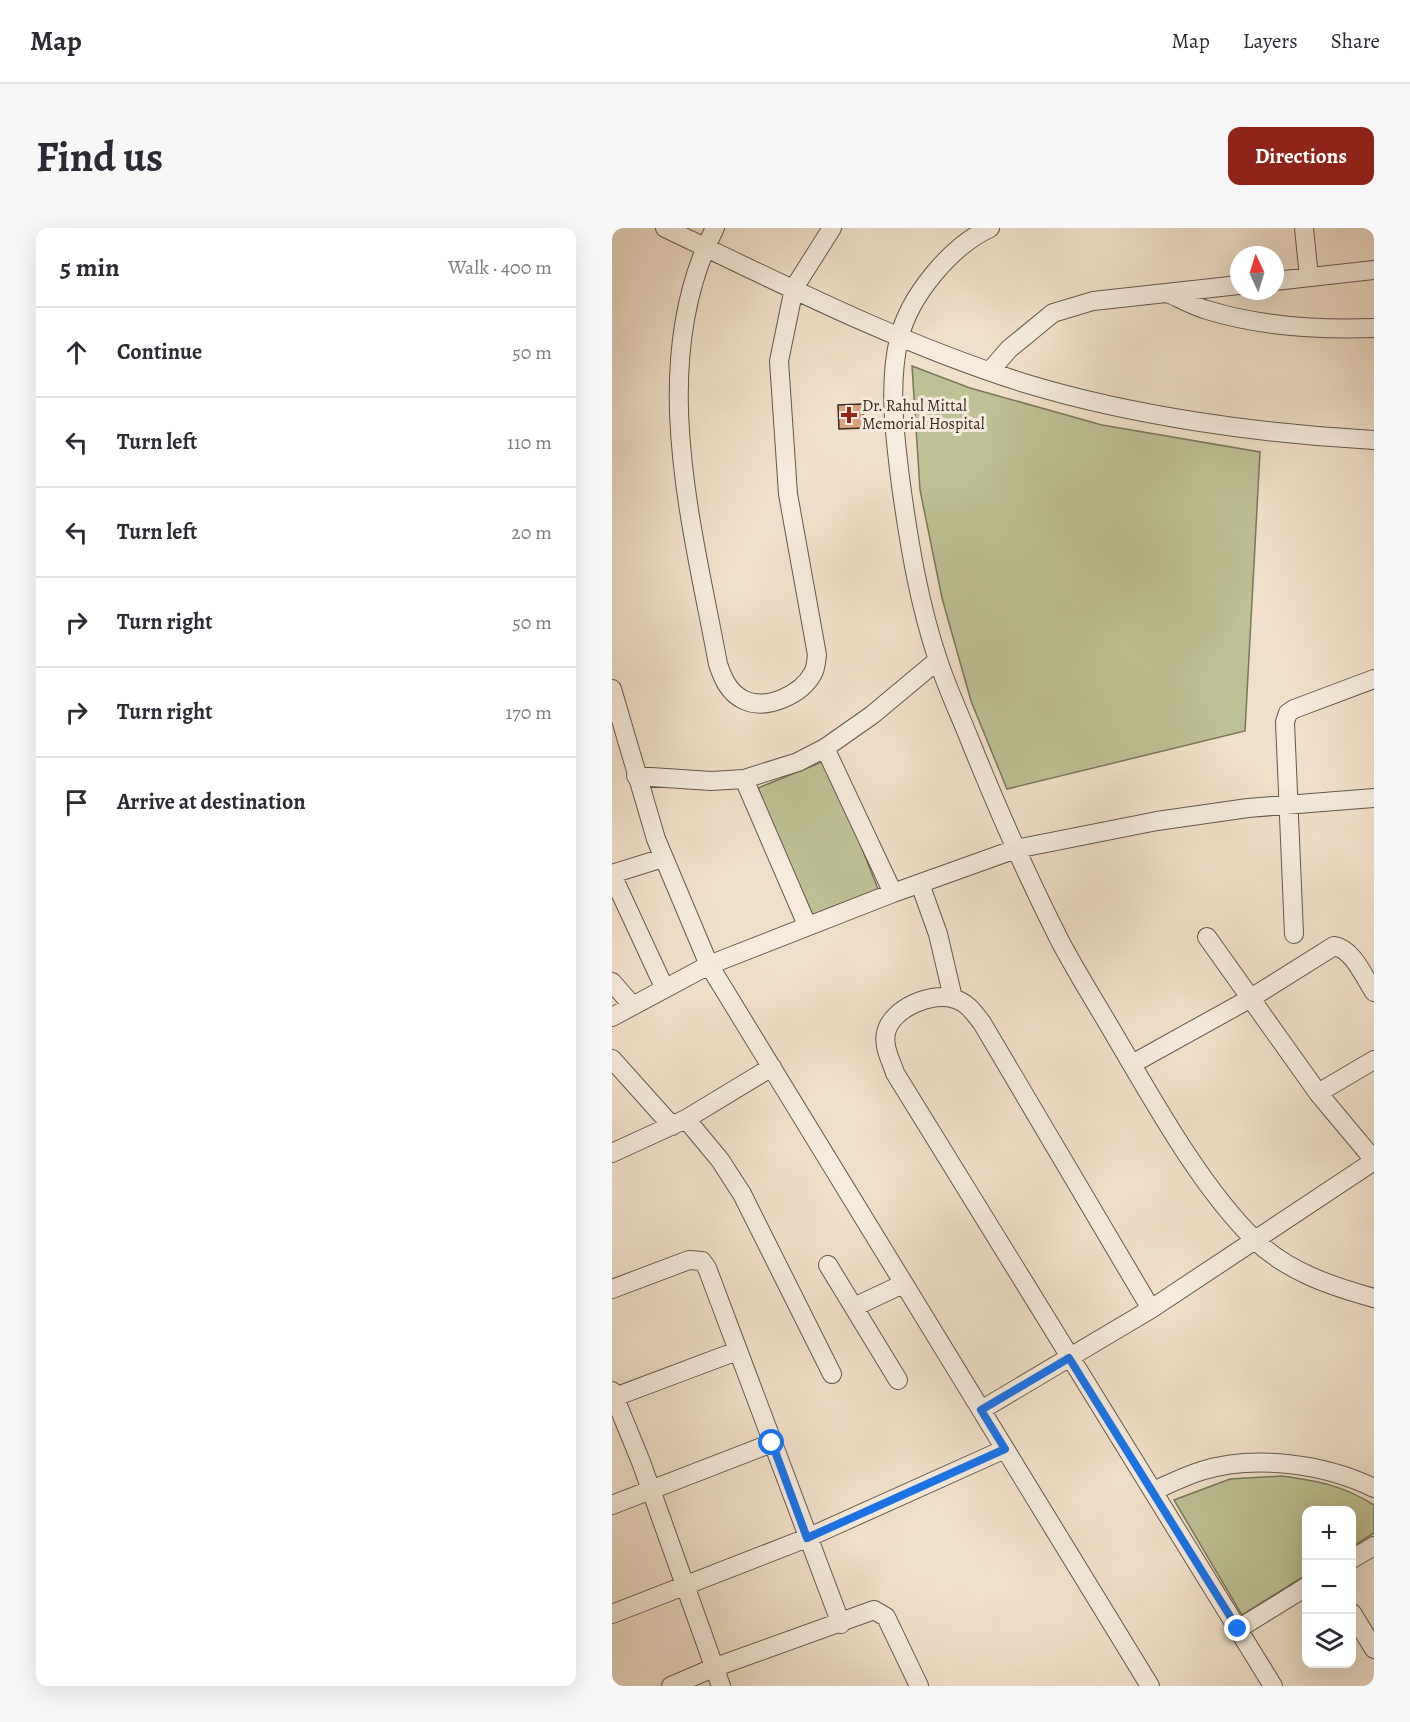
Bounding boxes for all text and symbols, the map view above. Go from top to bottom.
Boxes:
text: Map [30,22,82,60]
text: Map [1171,27,1210,55]
text: Layers [1243,27,1298,55]
text: Share [1331,27,1380,55]
button: Directions [1228,127,1374,185]
text: Find us [36,128,163,185]
north arrow [1230,246,1284,300]
text: 5 min [60,250,120,285]
text: Walk · 400 m [448,254,552,281]
icon: ahead [60,336,93,369]
text: Continue [117,337,202,367]
text: 50 m [512,339,552,366]
place label: Dr. Rahul Mittal Memorial Hospital [862,395,985,435]
marker: Dr. Rahul Mittal Memorial Hospital [840,406,858,424]
icon: left [60,426,93,459]
text: Turn left [117,427,197,457]
text: 110 m [507,429,552,456]
icon: left [60,516,93,549]
text: Turn left [117,517,197,547]
text: 20 m [511,519,552,546]
icon: right [60,606,93,639]
text: Turn right [117,607,213,637]
text: 50 m [512,609,552,636]
icon: right [60,696,93,729]
text: Turn right [117,697,213,727]
text: 170 m [506,699,552,726]
icon: arrive [60,786,93,819]
text: Arrive at destination [117,787,306,817]
route start [758,1429,784,1455]
map controls [1302,1506,1356,1668]
button: + [1302,1506,1356,1560]
button: − [1302,1560,1356,1614]
button: layers [1302,1614,1356,1668]
route end [1224,1615,1250,1641]

